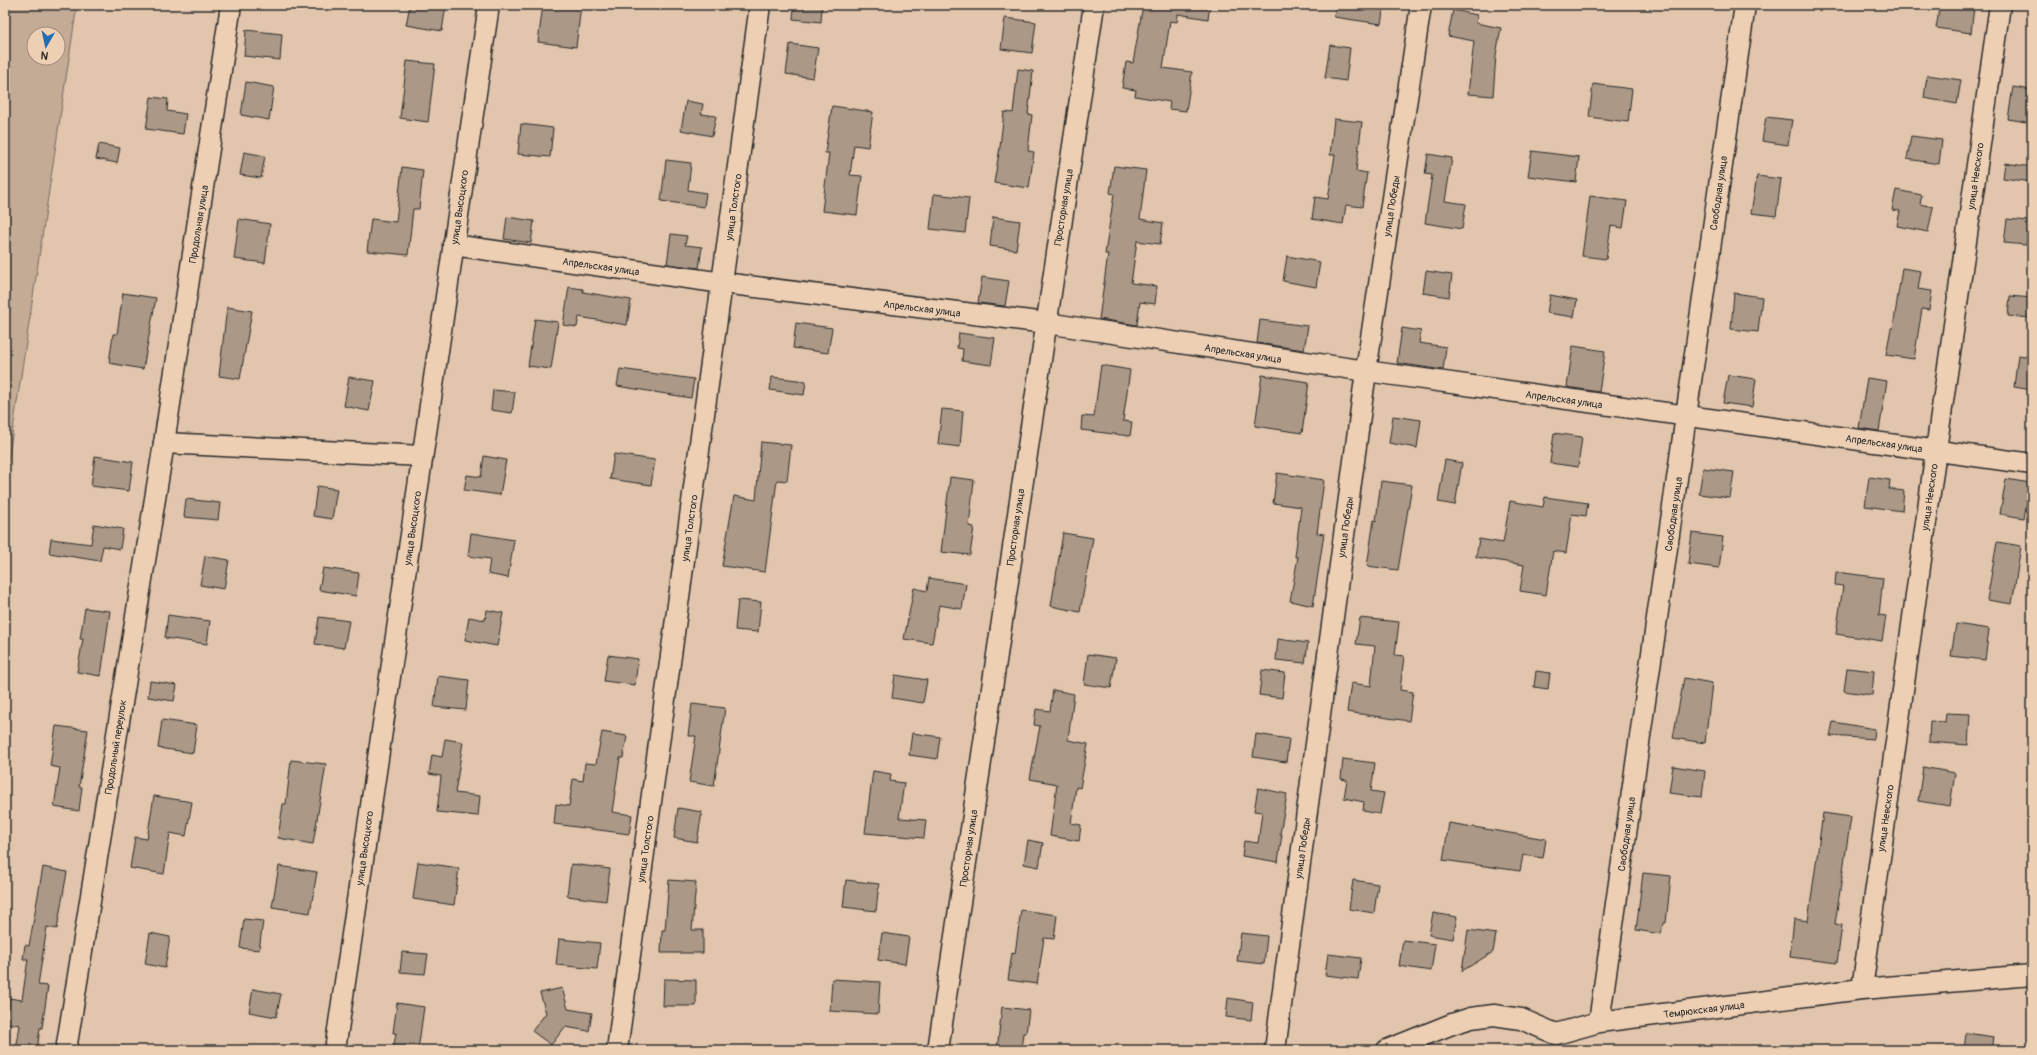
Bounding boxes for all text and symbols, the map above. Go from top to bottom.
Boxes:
north arrow [26,26,66,66]
text: N [39,48,49,62]
street label: улица Невского [1965,141,1987,211]
street label: Свободная улица [1708,155,1730,231]
street label: улица Высоцкого [449,168,471,246]
street label: Просторная улица [1052,168,1076,246]
street label: улица Толстого [723,172,745,242]
street label: улица Победы [1381,175,1403,238]
street label: Продольная улица [187,184,211,264]
street label: Апрельская улица [562,256,641,278]
street label: Апрельская улица [883,298,962,320]
street label: Апрельская улица [1204,342,1283,366]
street label: Апрельская улица [1525,389,1604,411]
street label: Апрельская улица [1845,433,1924,455]
street label: улица Невского [1919,462,1941,532]
street label: Свободная улица [1663,476,1685,552]
street label: Просторная улица [1005,488,1027,566]
street label: улица Высоцкого [402,489,424,567]
street label: улица Толстого [679,493,701,563]
street label: улица Победы [1336,496,1356,559]
street label: Продольный переулок [103,699,129,795]
street label: улица Невского [1875,783,1897,853]
street label: Свободная улица [1616,796,1638,872]
street label: улица Высоцкого [354,809,376,887]
street label: Просторная улица [958,809,980,887]
street label: улица Толстого [635,814,657,884]
street label: улица Победы [1293,817,1313,880]
street label: Темрюкская улица [1663,999,1746,1021]

